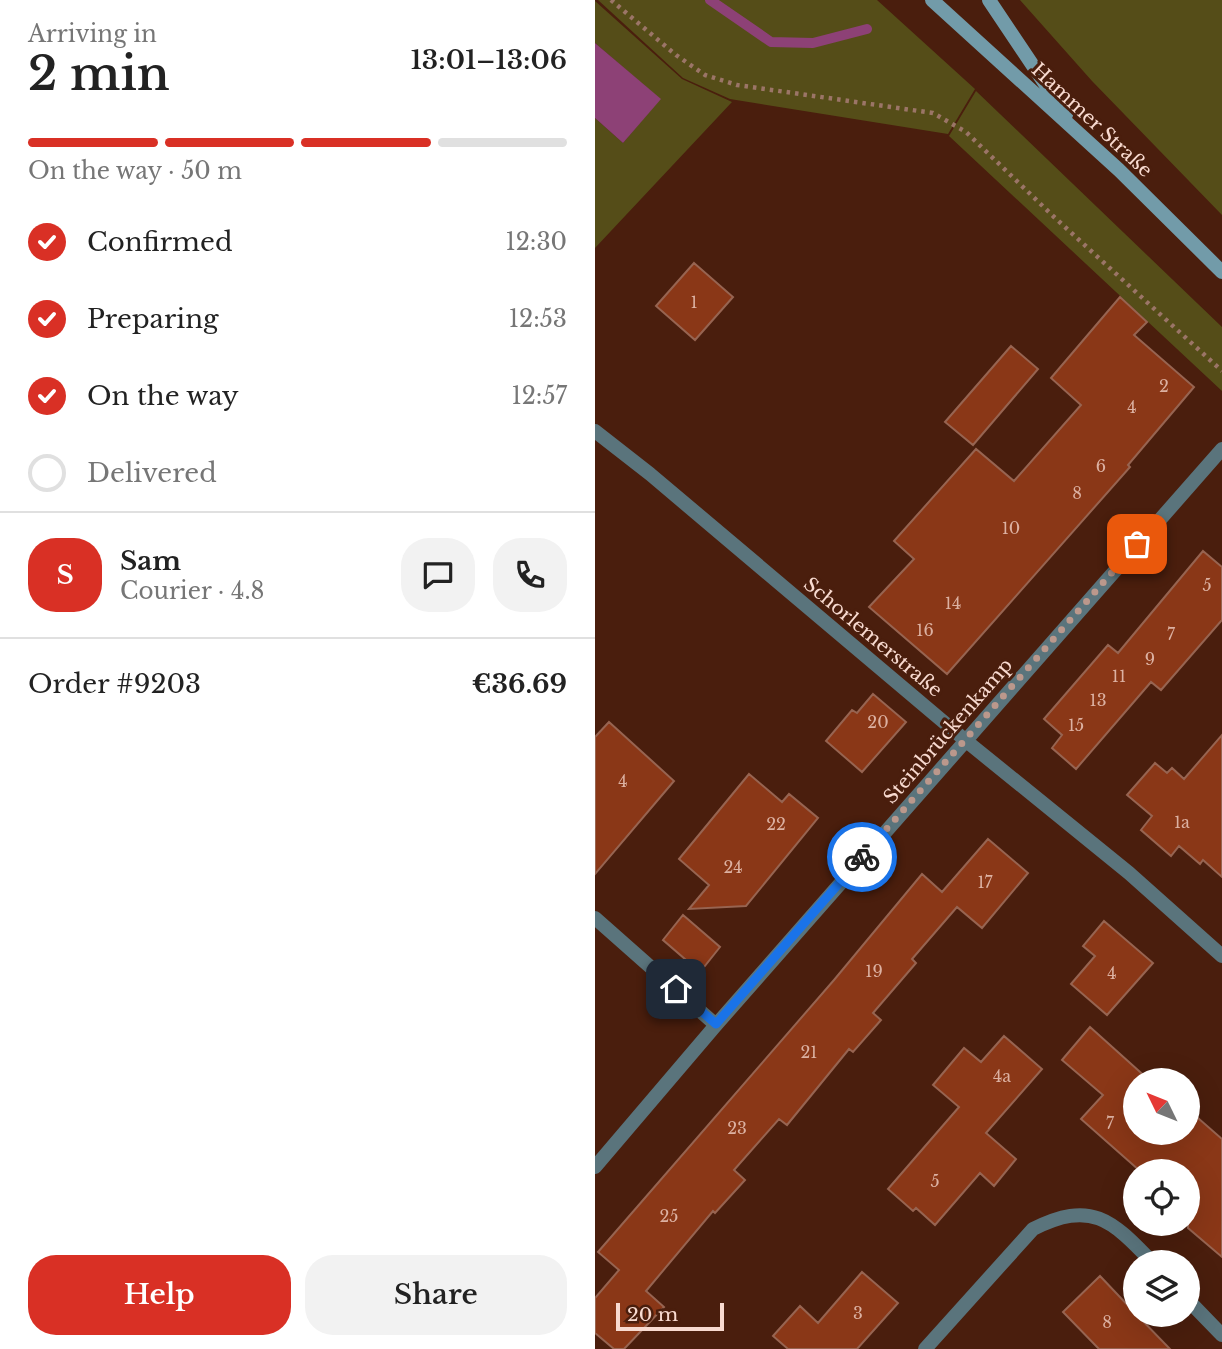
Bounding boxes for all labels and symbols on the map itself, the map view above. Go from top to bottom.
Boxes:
street label: Hammer Straße [1027,58,1157,182]
house number: 1 [690,292,698,312]
house number: 2 [1159,376,1169,396]
house number: 4 [1127,397,1137,417]
house number: 6 [1096,456,1106,476]
house number: 8 [1072,483,1082,503]
pin [1107,514,1167,574]
house number: 10 [1002,518,1020,538]
street label: Schorlemerstraße [799,572,947,702]
house number: 5 [1202,575,1212,595]
house number: 14 [945,593,961,613]
house number: 16 [916,620,934,640]
house number: 7 [1167,624,1176,644]
house number: 9 [1145,649,1155,669]
street label: Steinbrückenkamp [879,654,1017,808]
house number: 11 [1112,666,1126,686]
house number: 13 [1090,690,1107,710]
house number: 20 [867,712,889,732]
house number: 15 [1068,715,1084,735]
house number: 4 [618,771,628,791]
house number: 1a [1174,812,1190,832]
house number: 22 [766,814,786,834]
courier [827,822,897,892]
house number: 24 [723,857,743,877]
house number: 17 [977,872,994,892]
pin [646,959,706,1019]
house number: 19 [865,961,883,981]
house number: 4 [1107,963,1117,983]
house number: 21 [801,1042,818,1062]
house number: 4a [993,1066,1011,1086]
north arrow [1123,1068,1201,1144]
house number: 7 [1106,1113,1115,1133]
house number: 23 [727,1118,747,1138]
house number: 5 [930,1171,940,1191]
house number: 25 [660,1206,678,1226]
scale bar [616,1300,725,1332]
house number: 3 [853,1303,863,1323]
house number: 8 [1102,1312,1112,1332]

